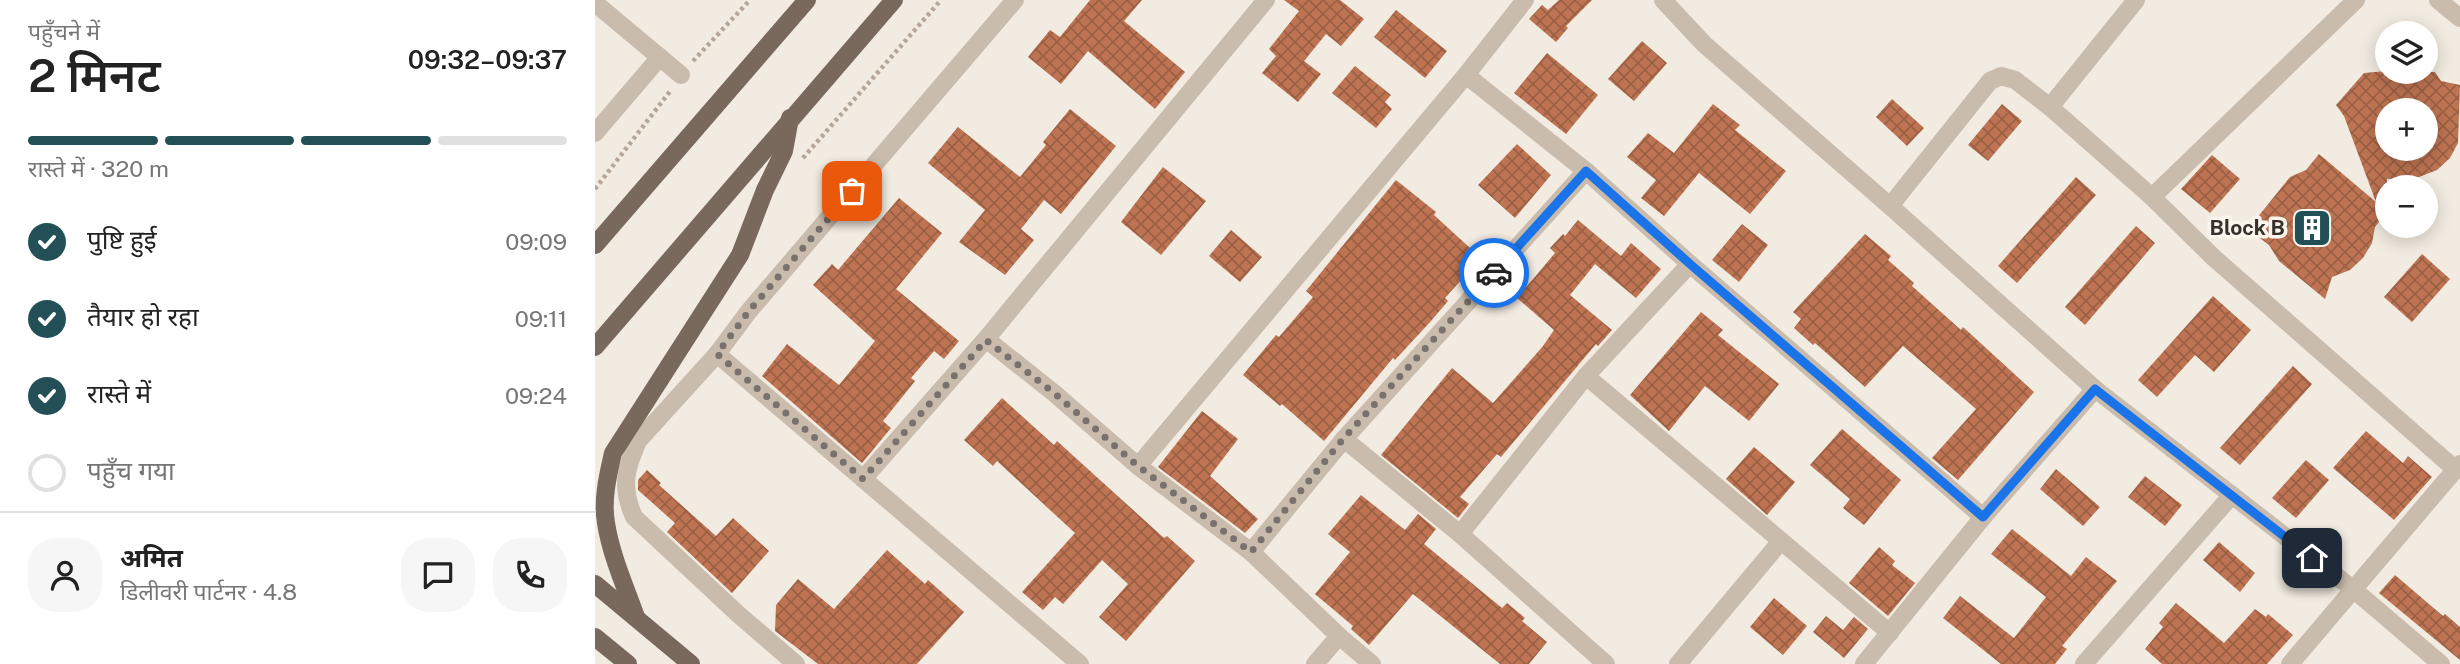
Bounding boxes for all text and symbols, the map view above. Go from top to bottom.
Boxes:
text: पहुँचने में [28,18,100,45]
map controls [2375,21,2438,238]
button: layers [2375,21,2438,84]
text: 09:32–09:37 [408,44,567,75]
text: 2 मिनट [28,48,161,102]
button: + [2375,98,2438,161]
text: रास्ते में · 320 m [28,155,169,182]
pin [822,161,882,221]
icon: bag [833,172,871,210]
button: − [2375,175,2438,238]
building icon: Block B [2291,207,2333,249]
place label: Block B [2210,215,2285,240]
icon: check [28,223,66,261]
text: पुष्टि हुई [87,224,157,255]
text: 09:09 [505,228,567,255]
courier [1459,238,1529,308]
icon: car [1475,254,1513,292]
icon: check [28,300,66,338]
text: तैयार हो रहा [87,301,199,332]
text: 09:11 [515,305,567,332]
icon: check [28,377,66,415]
text: रास्ते में [87,378,151,409]
text: 09:24 [505,382,567,409]
text: पहुँच गया [87,455,175,486]
pin [2282,528,2342,588]
button: person [28,538,102,612]
button: chat [401,538,475,612]
button: phone [493,538,567,612]
icon: home [2293,539,2331,577]
text: अमित [120,542,183,573]
text: डिलीवरी पार्टनर · 4.8 [120,578,297,605]

